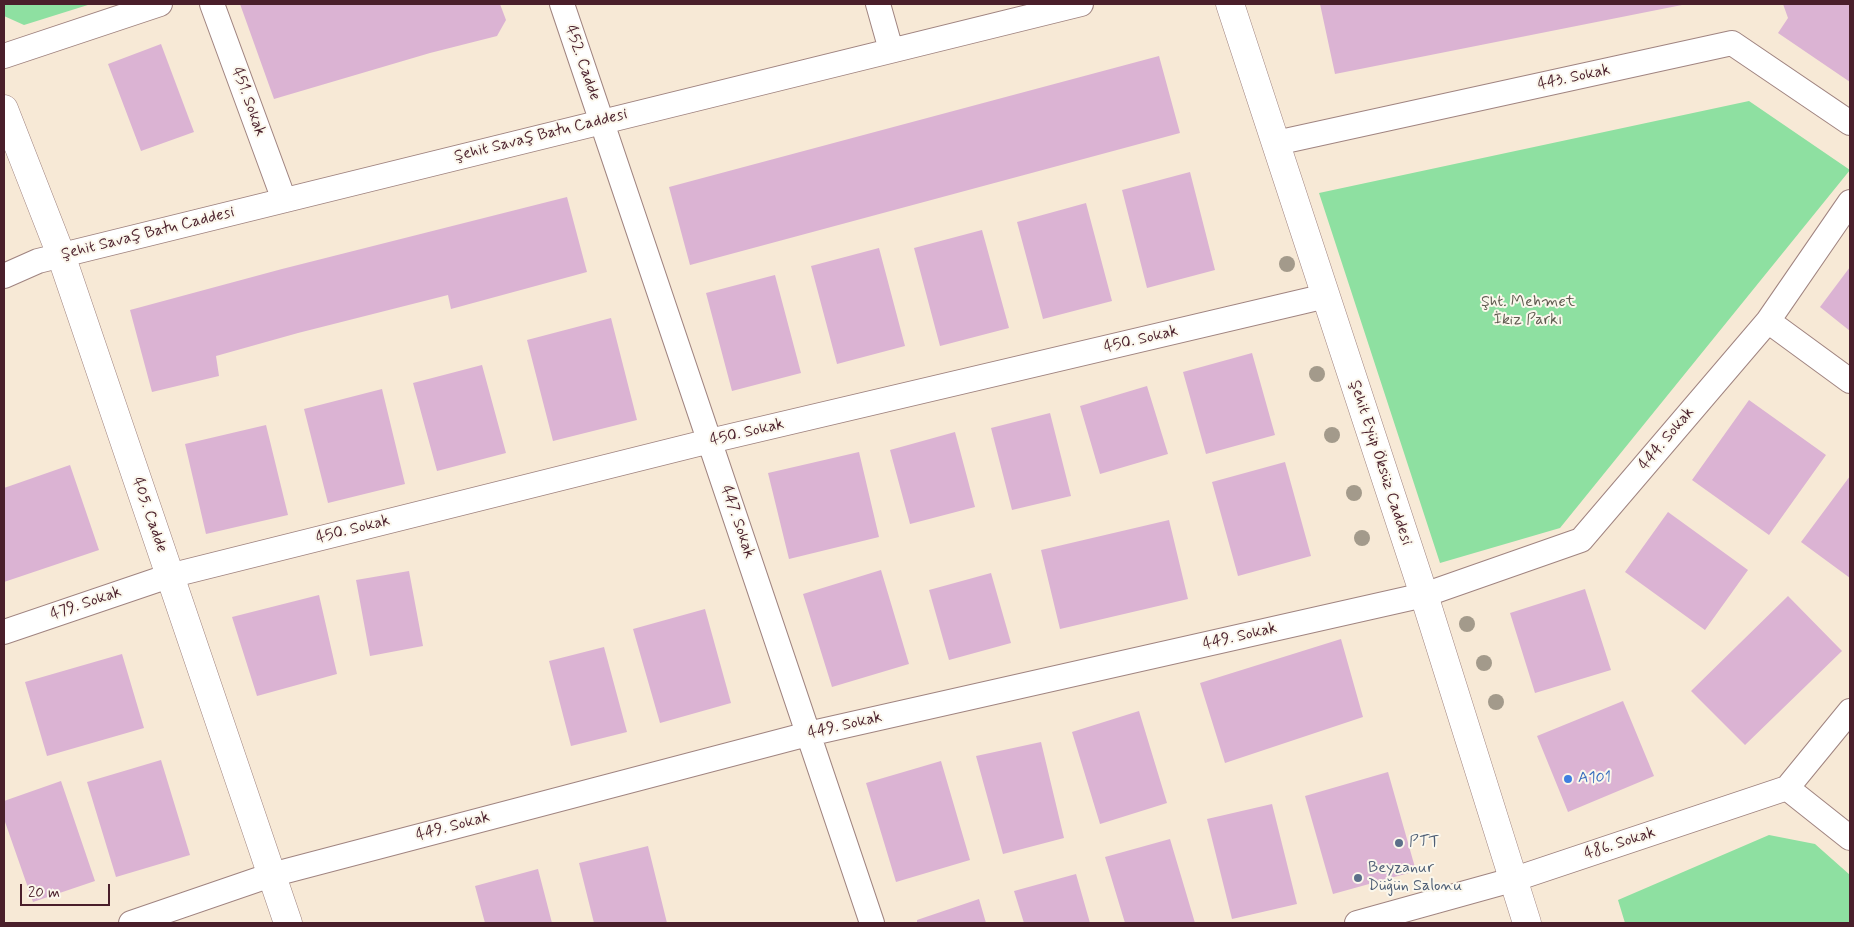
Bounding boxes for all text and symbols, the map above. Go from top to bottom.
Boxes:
street label: 452. Cadde [560,23,604,103]
street label: 443. Sokak [1536,61,1612,95]
street label: 451. Sokak [227,65,269,139]
street label: Şehit Savaş Batu Caddesi [452,105,630,167]
street label: Şehit Savaş Batu Caddesi [59,203,237,265]
park label: Şht. Mehmet İkiz Parkı [1481,293,1575,331]
street label: 450. Sokak [1102,322,1180,358]
street label: Şehit Eyüp Öksüz Caddesi [1344,378,1416,548]
street label: 444. Sokak [1635,403,1699,475]
street label: 450. Sokak [708,415,786,451]
street label: 405. Cadde [127,475,171,555]
street label: 447. Sokak [716,483,758,561]
street label: 450. Sokak [314,512,392,548]
street label: 479. Sokak [48,583,124,625]
street label: 449. Sokak [1201,619,1279,655]
street label: 449. Sokak [806,708,884,744]
place label: A101 [1578,769,1611,789]
marker: A101 [1562,773,1574,785]
street label: 449. Sokak [414,808,492,846]
street label: 486. Sokak [1582,823,1658,865]
place label: PTT [1409,833,1440,853]
marker: PTT [1393,837,1405,849]
place label: Beyzanur Düğün Salonu [1368,859,1462,897]
marker: Beyzanur Düğün Salonu [1352,872,1364,884]
scale bar [22,874,112,906]
text: 20 m [28,883,60,903]

